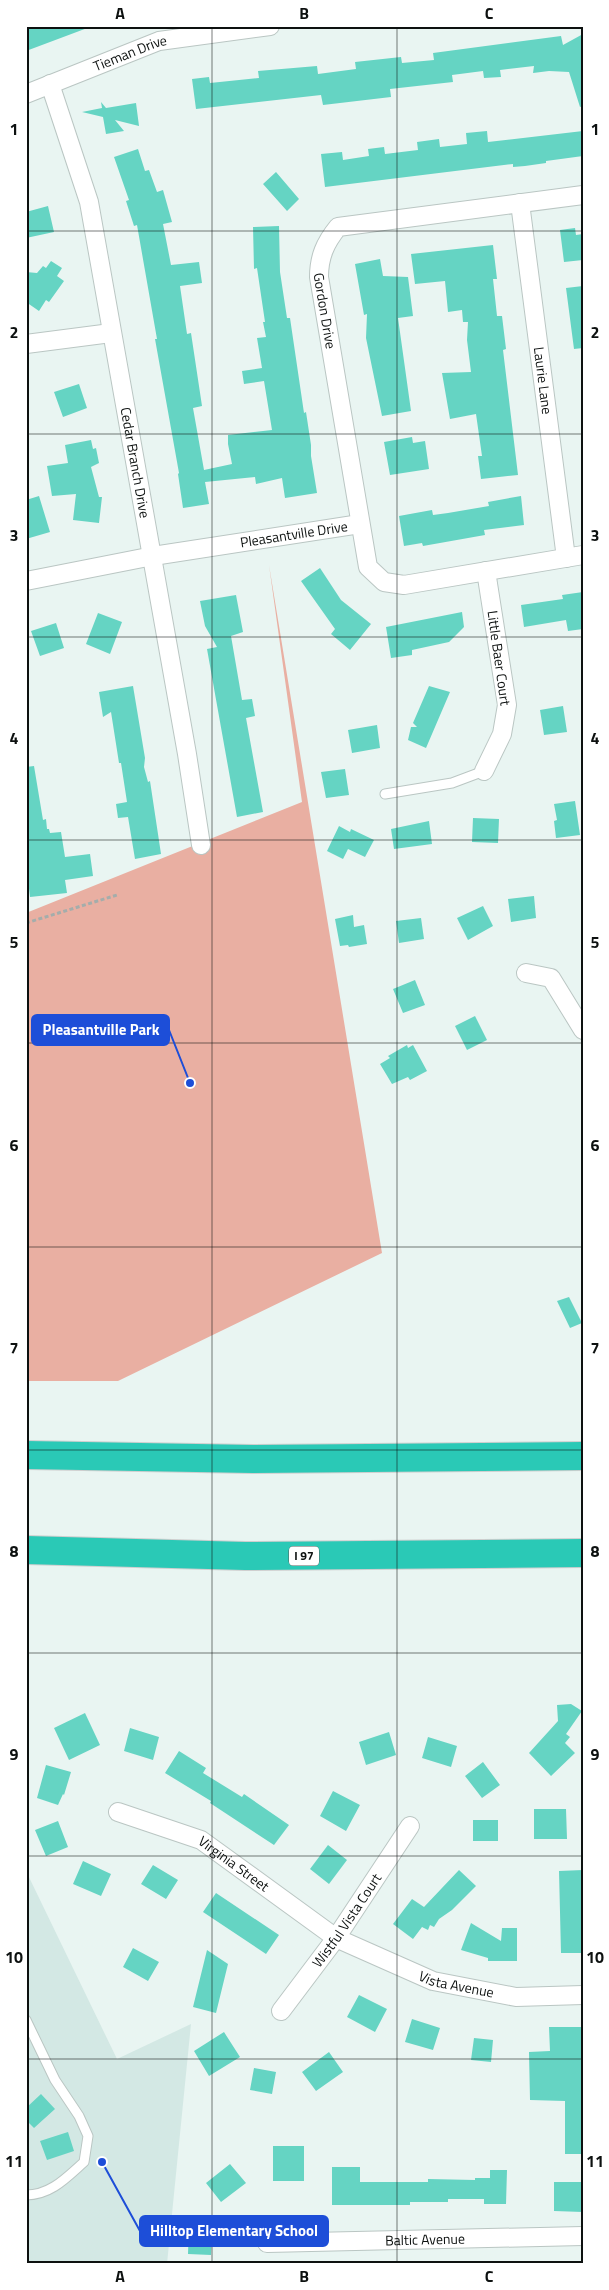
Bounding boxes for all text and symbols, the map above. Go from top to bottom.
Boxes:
text: A [115,1,125,25]
text: B [299,1,309,25]
text: C [485,1,494,25]
street label: Tieman Drive [90,29,168,76]
text: 1 [10,117,18,141]
text: 1 [591,117,599,141]
street label: Gordon Drive [308,271,342,350]
text: 2 [10,320,18,344]
text: 2 [591,320,599,344]
street label: Laurie Lane [529,346,558,415]
street label: Cedar Branch Drive [116,405,156,520]
street label: Pleasantville Drive [239,515,349,552]
text: 3 [10,523,18,547]
text: 3 [591,523,599,547]
street label: Little Baer Court [482,609,517,707]
text: 4 [10,726,19,750]
text: 4 [591,726,600,750]
text: 5 [10,930,19,954]
text: 5 [591,930,600,954]
callout: Pleasantville Park [32,1015,169,1045]
text: Pleasantville Park [43,1018,160,1041]
text: 6 [10,1133,19,1157]
text: 6 [591,1133,600,1157]
text: 7 [10,1336,18,1360]
text: 7 [591,1336,599,1360]
text: 8 [10,1539,19,1563]
text: 8 [591,1539,600,1563]
road number: I 97 [289,1546,319,1565]
text: 9 [10,1742,19,1766]
text: 9 [591,1742,600,1766]
street label: Virginia Street [194,1830,274,1896]
street label: Wistful Vista Court [306,1869,386,1972]
text: 10 [5,1945,23,1969]
text: 10 [586,1945,604,1969]
street label: Vista Avenue [415,1965,496,2003]
text: 11 [5,2149,23,2173]
text: 11 [586,2149,604,2173]
callout: Hilltop Elementary School [140,2216,328,2246]
text: Hilltop Elementary School [150,2219,318,2242]
street label: Baltic Avenue [385,2228,465,2250]
text: A [115,2264,125,2288]
text: B [299,2264,309,2288]
text: C [485,2264,494,2288]

